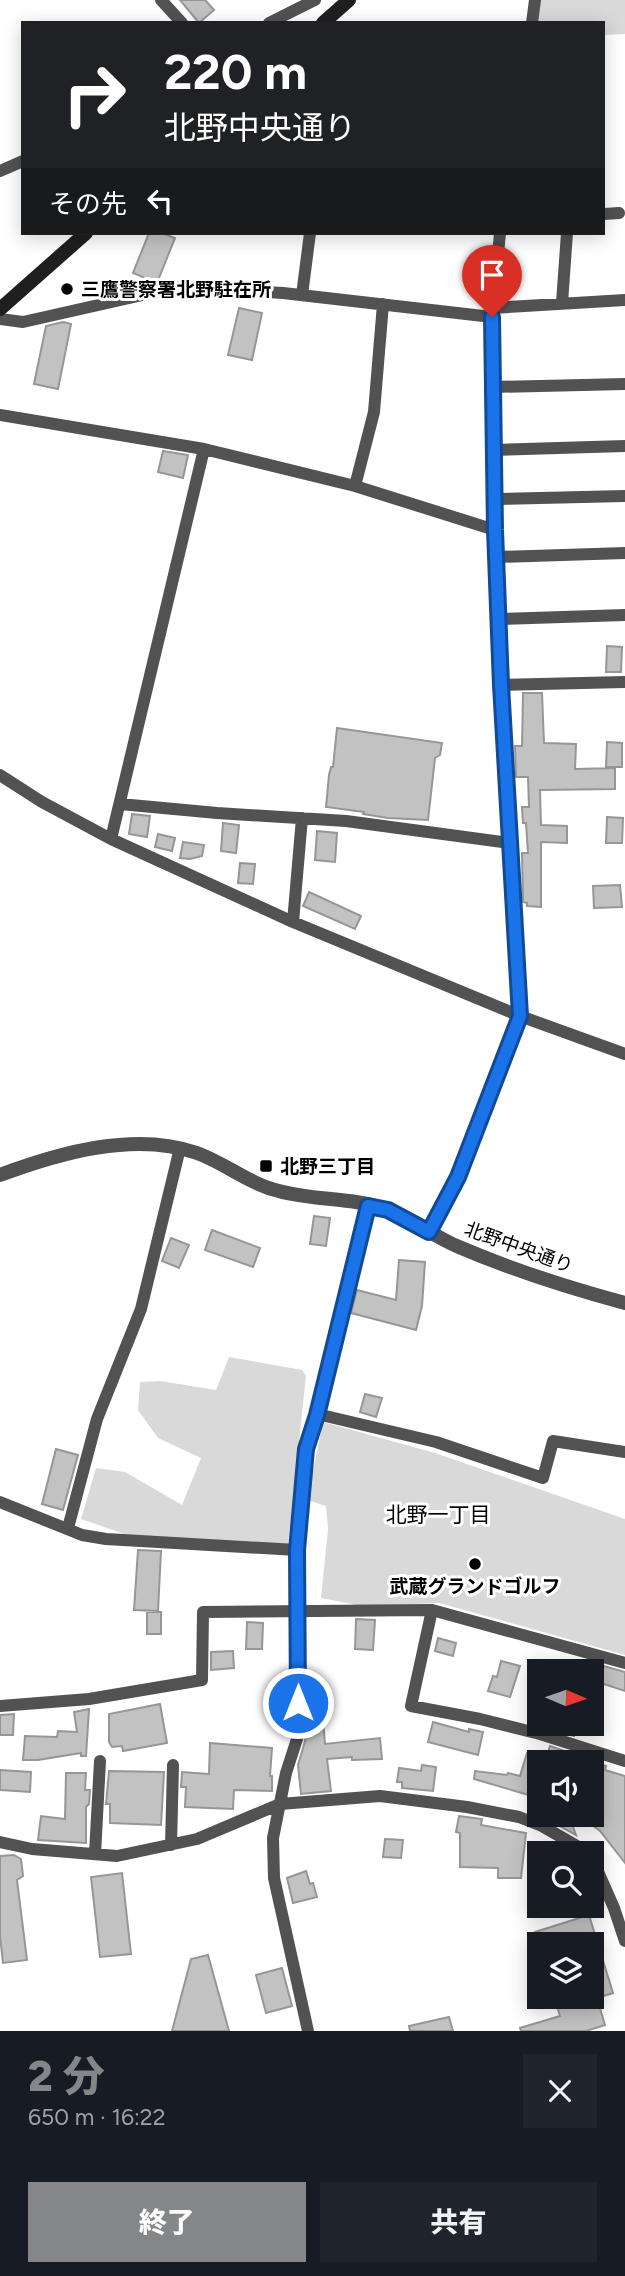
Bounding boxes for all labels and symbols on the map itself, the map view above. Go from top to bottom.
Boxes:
pin [462,245,522,317]
place label: 三鷹警察署北野駐在所 [81,278,271,301]
marker: 三鷹警察署北野駐在所 [59,281,75,297]
place label: 北野三丁目 [280,1155,375,1178]
marker: 北野三丁目 [258,1158,274,1174]
street label: 北野中央通り [461,1217,576,1278]
district label: 北野一丁目 [386,1502,491,1527]
marker: 武蔵グランドゴルフ [467,1556,483,1572]
place label: 武蔵グランドゴルフ [389,1575,561,1598]
north arrow [527,1659,604,1736]
position arrow [261,1666,335,1740]

